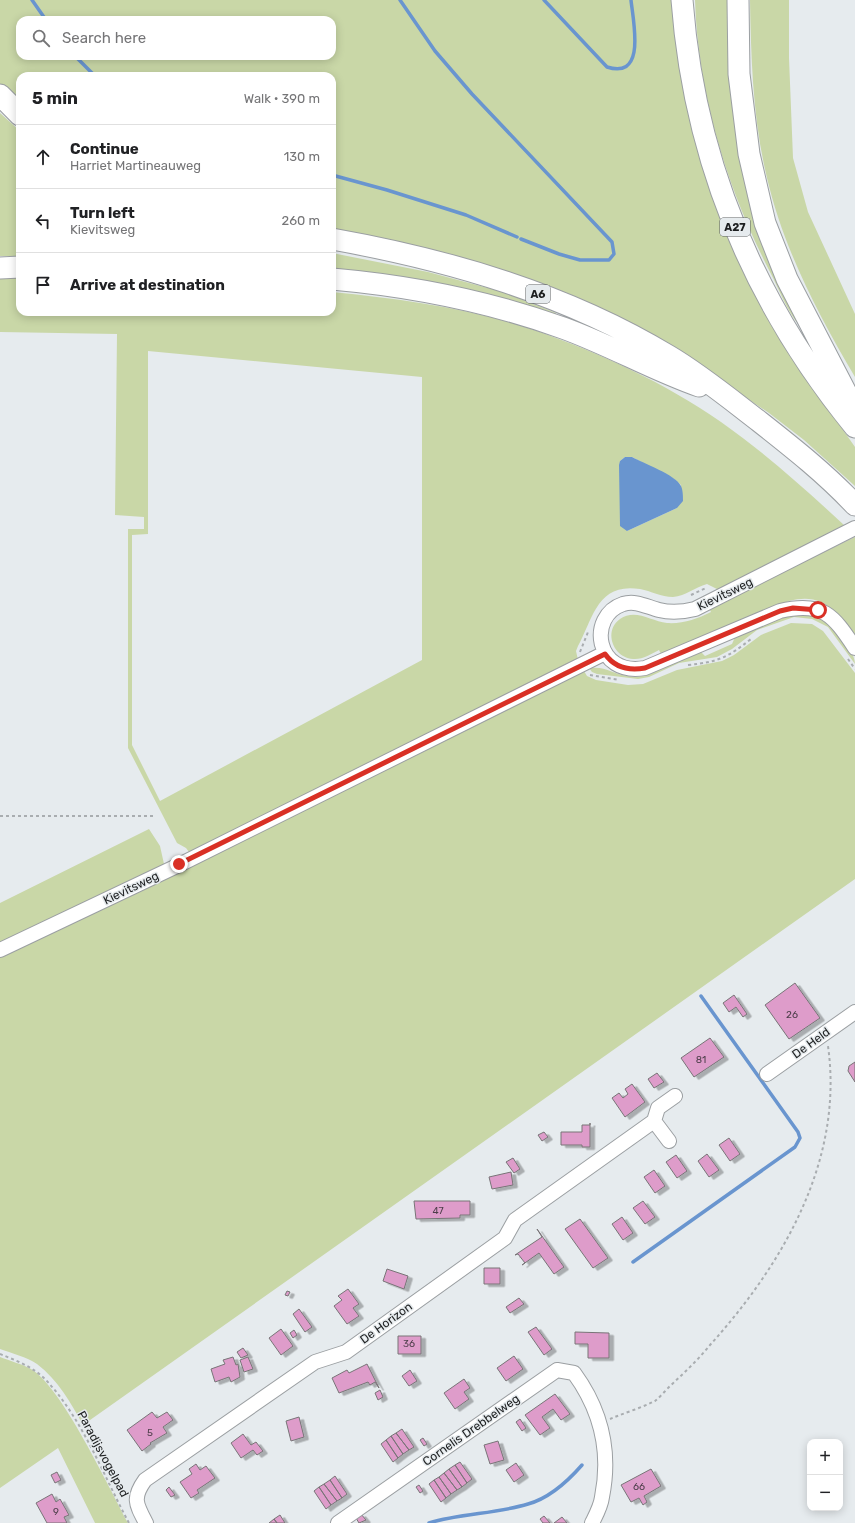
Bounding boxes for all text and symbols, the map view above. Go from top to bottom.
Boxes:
search box [16,16,336,60]
icon: search [30,27,52,49]
text: Search here [62,29,146,47]
text: 5 min [32,88,78,108]
text: Walk · 390 m [244,91,320,106]
text: Continue [70,140,139,158]
icon: ahead [32,146,54,168]
text: 130 m [284,149,320,164]
text: Harriet Martineauweg [70,158,201,173]
text: Turn left [70,204,135,222]
icon: left [32,210,54,232]
text: 260 m [282,213,320,228]
road number: A27 [720,218,750,236]
text: Kievitsweg [70,222,135,237]
icon: arrive [32,274,54,296]
text: Arrive at destination [70,276,225,294]
road number: A6 [526,285,550,303]
street label: Kievitsweg [695,575,755,613]
route start [809,601,827,619]
route end [170,855,188,873]
street label: Kievitsweg [101,869,161,907]
house number: 26 [786,1009,798,1021]
street label: De Held [789,1025,833,1061]
house number: 81 [696,1054,706,1066]
house number: 47 [432,1205,444,1217]
street label: De Horizon [357,1299,415,1347]
house number: 36 [403,1338,415,1350]
street label: Cornelis Drebbelweg [420,1391,522,1469]
street label: Paradijsvogelpad [74,1409,132,1499]
house number: 5 [147,1427,153,1439]
map controls [807,1439,843,1511]
button: + [807,1439,843,1475]
button: − [807,1475,843,1511]
house number: 66 [633,1481,645,1493]
house number: 9 [53,1506,59,1518]

